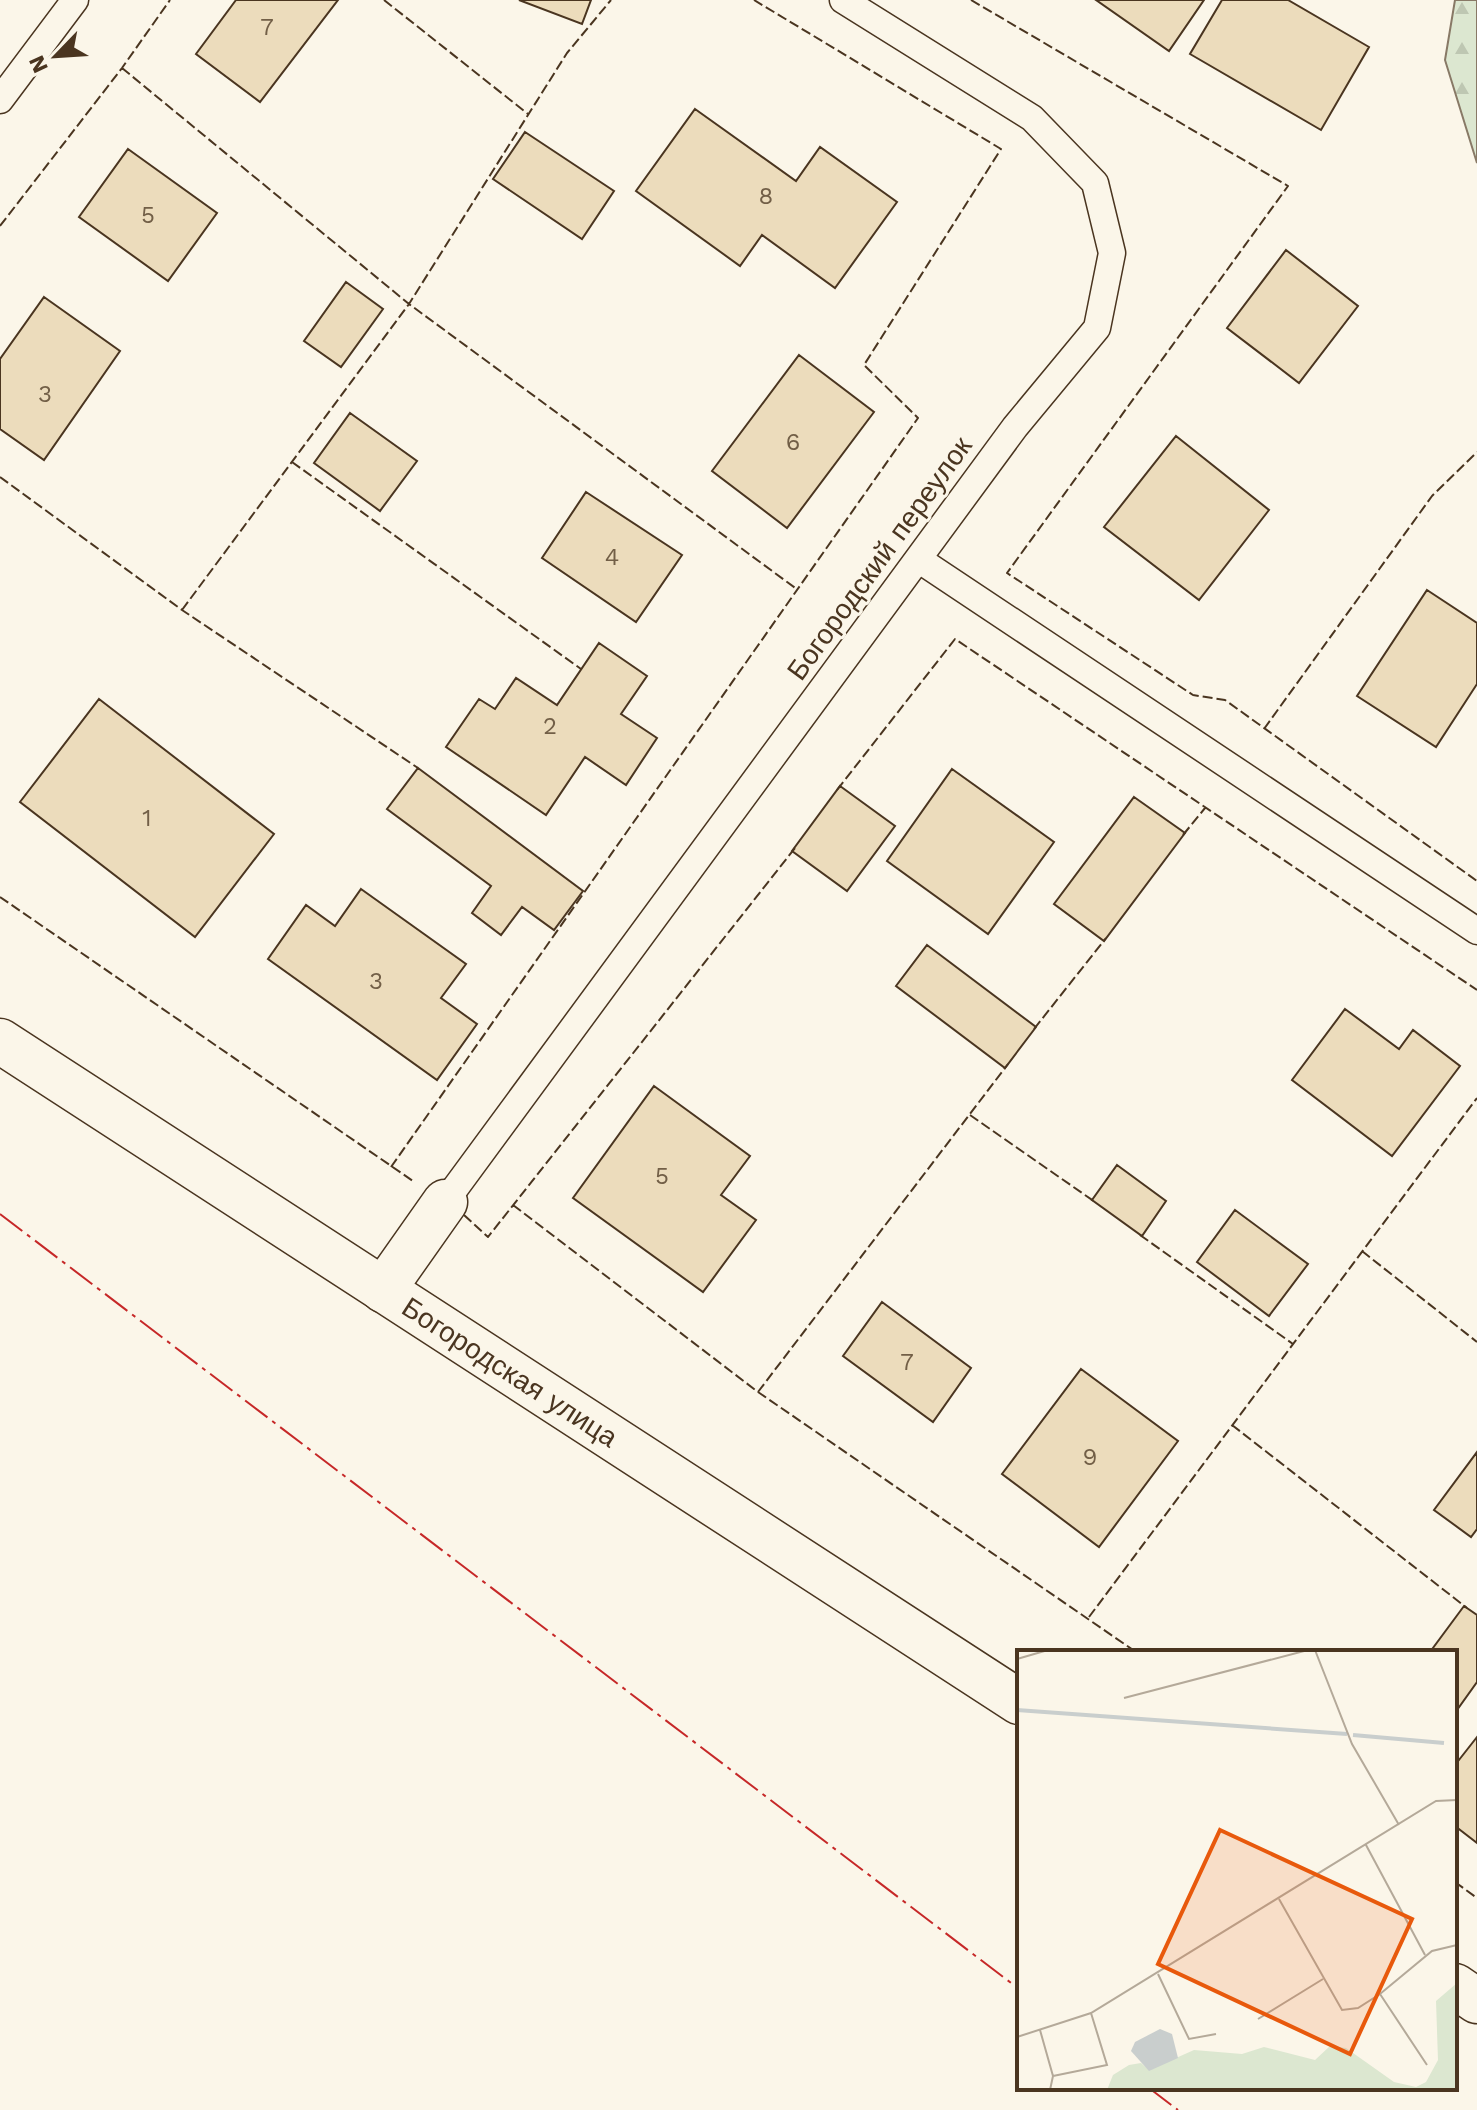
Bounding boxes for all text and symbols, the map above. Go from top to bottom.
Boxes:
house number: 7 [260,13,274,41]
north arrow [16,16,96,96]
text: N [24,52,53,77]
house number: 8 [759,182,773,210]
house number: 5 [141,201,155,229]
house number: 3 [38,380,52,408]
house number: 6 [786,428,800,456]
street label: Богородский переулок [780,430,979,686]
house number: 4 [605,543,619,571]
house number: 2 [543,712,557,740]
house number: 1 [142,804,152,832]
house number: 3 [369,967,383,995]
house number: 5 [655,1162,669,1190]
street label: Богородская улица [396,1290,624,1454]
house number: 7 [900,1348,914,1376]
house number: 9 [1083,1443,1097,1471]
inset map [1017,1650,1457,2090]

